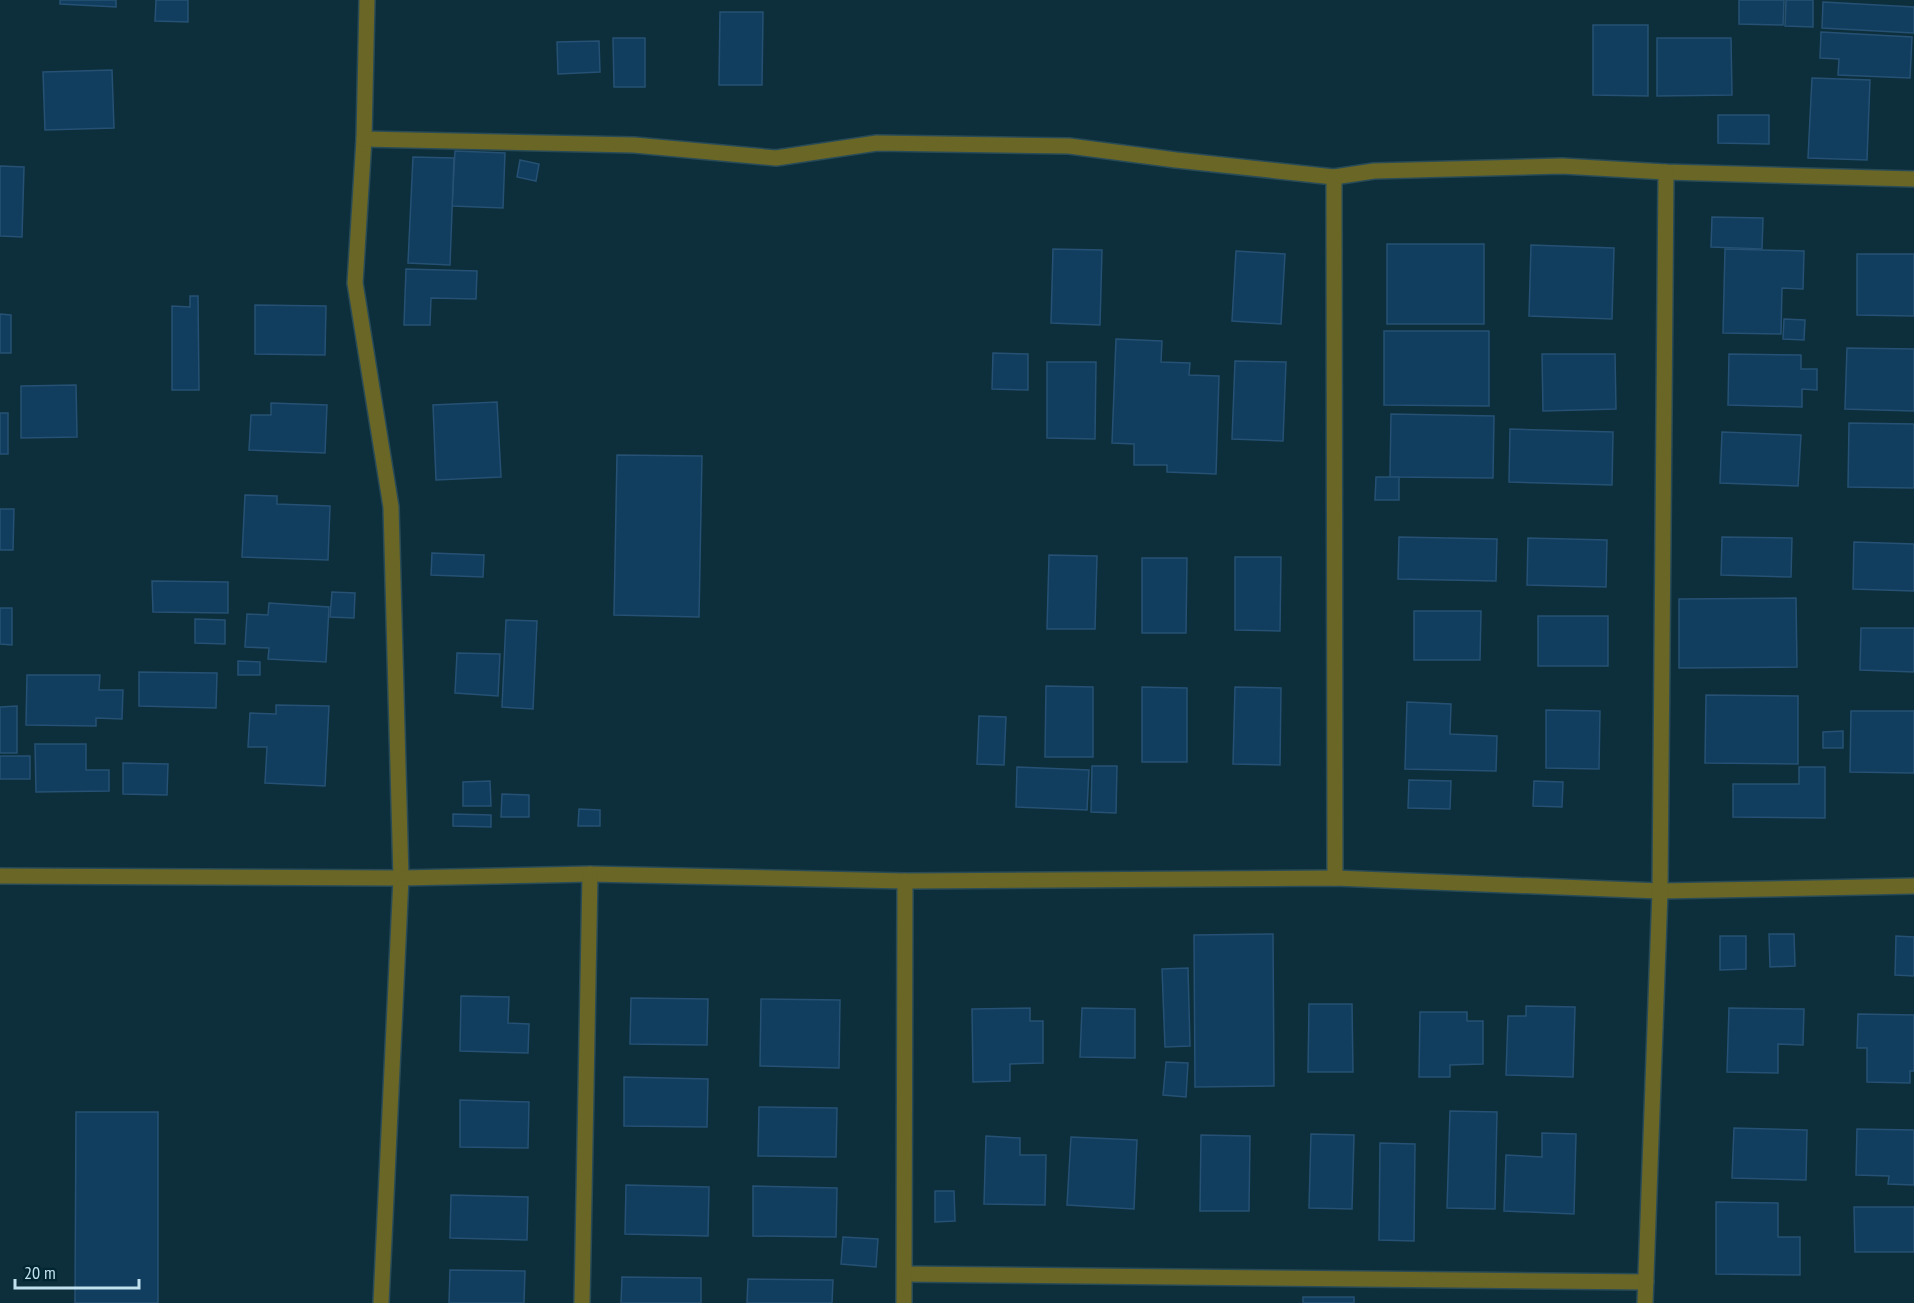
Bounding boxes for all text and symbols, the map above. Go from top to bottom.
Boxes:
scale bar [15,1252,140,1290]
text: 20 m [24,1261,56,1284]

